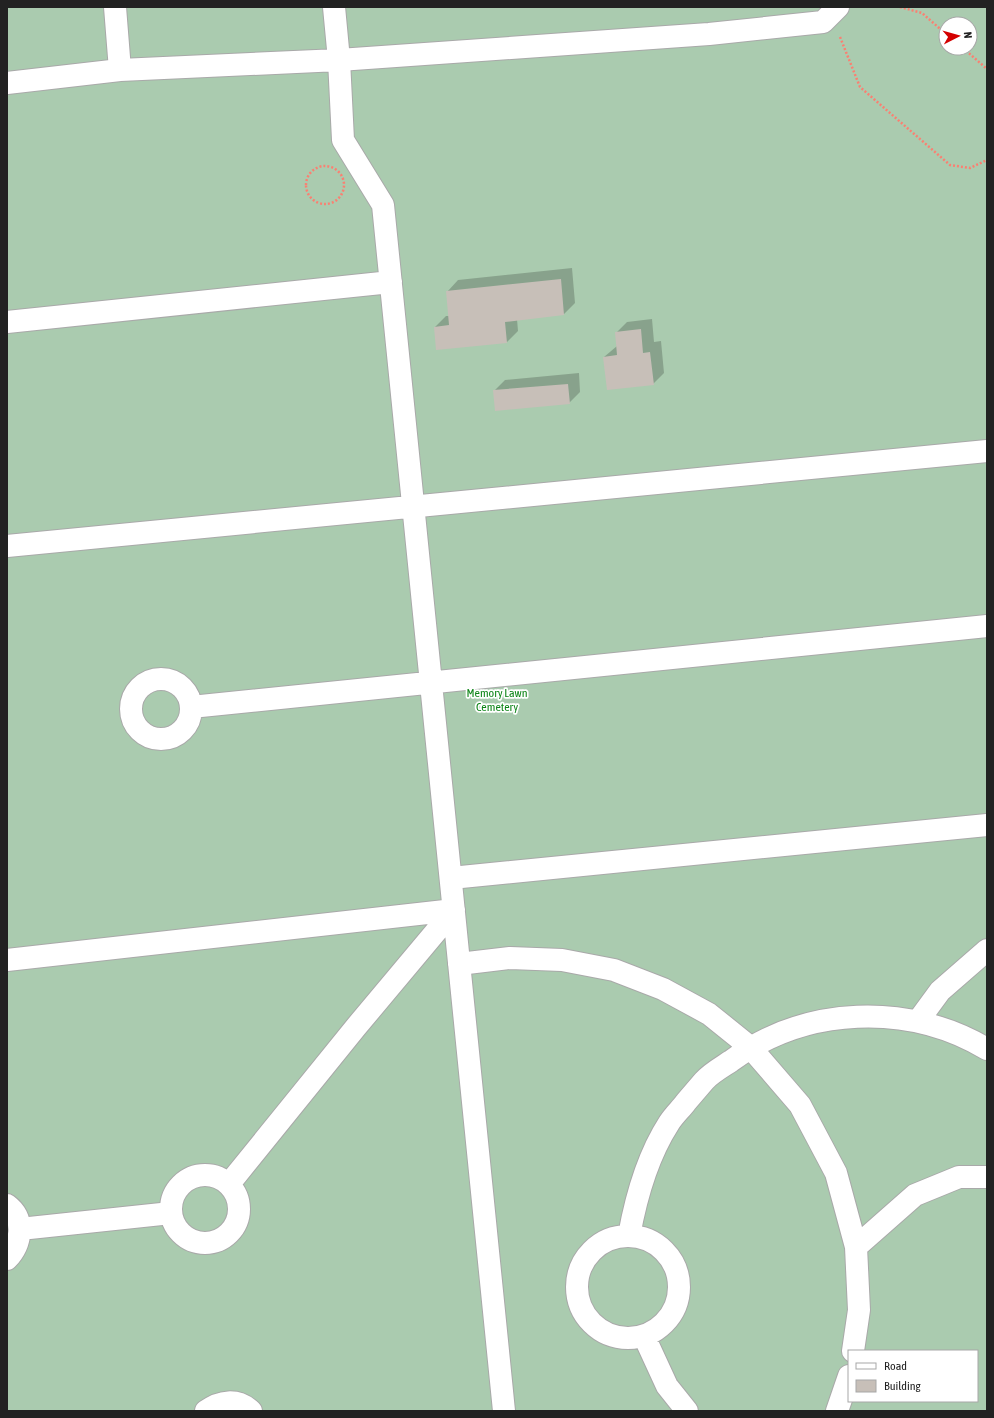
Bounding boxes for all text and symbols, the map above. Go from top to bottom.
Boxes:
north arrow [938,16,978,56]
text: N [962,31,974,39]
park label: Memory Lawn Cemetery [466,686,528,714]
legend [848,1350,978,1402]
text: Road [884,1359,907,1373]
text: Building [884,1379,922,1393]

